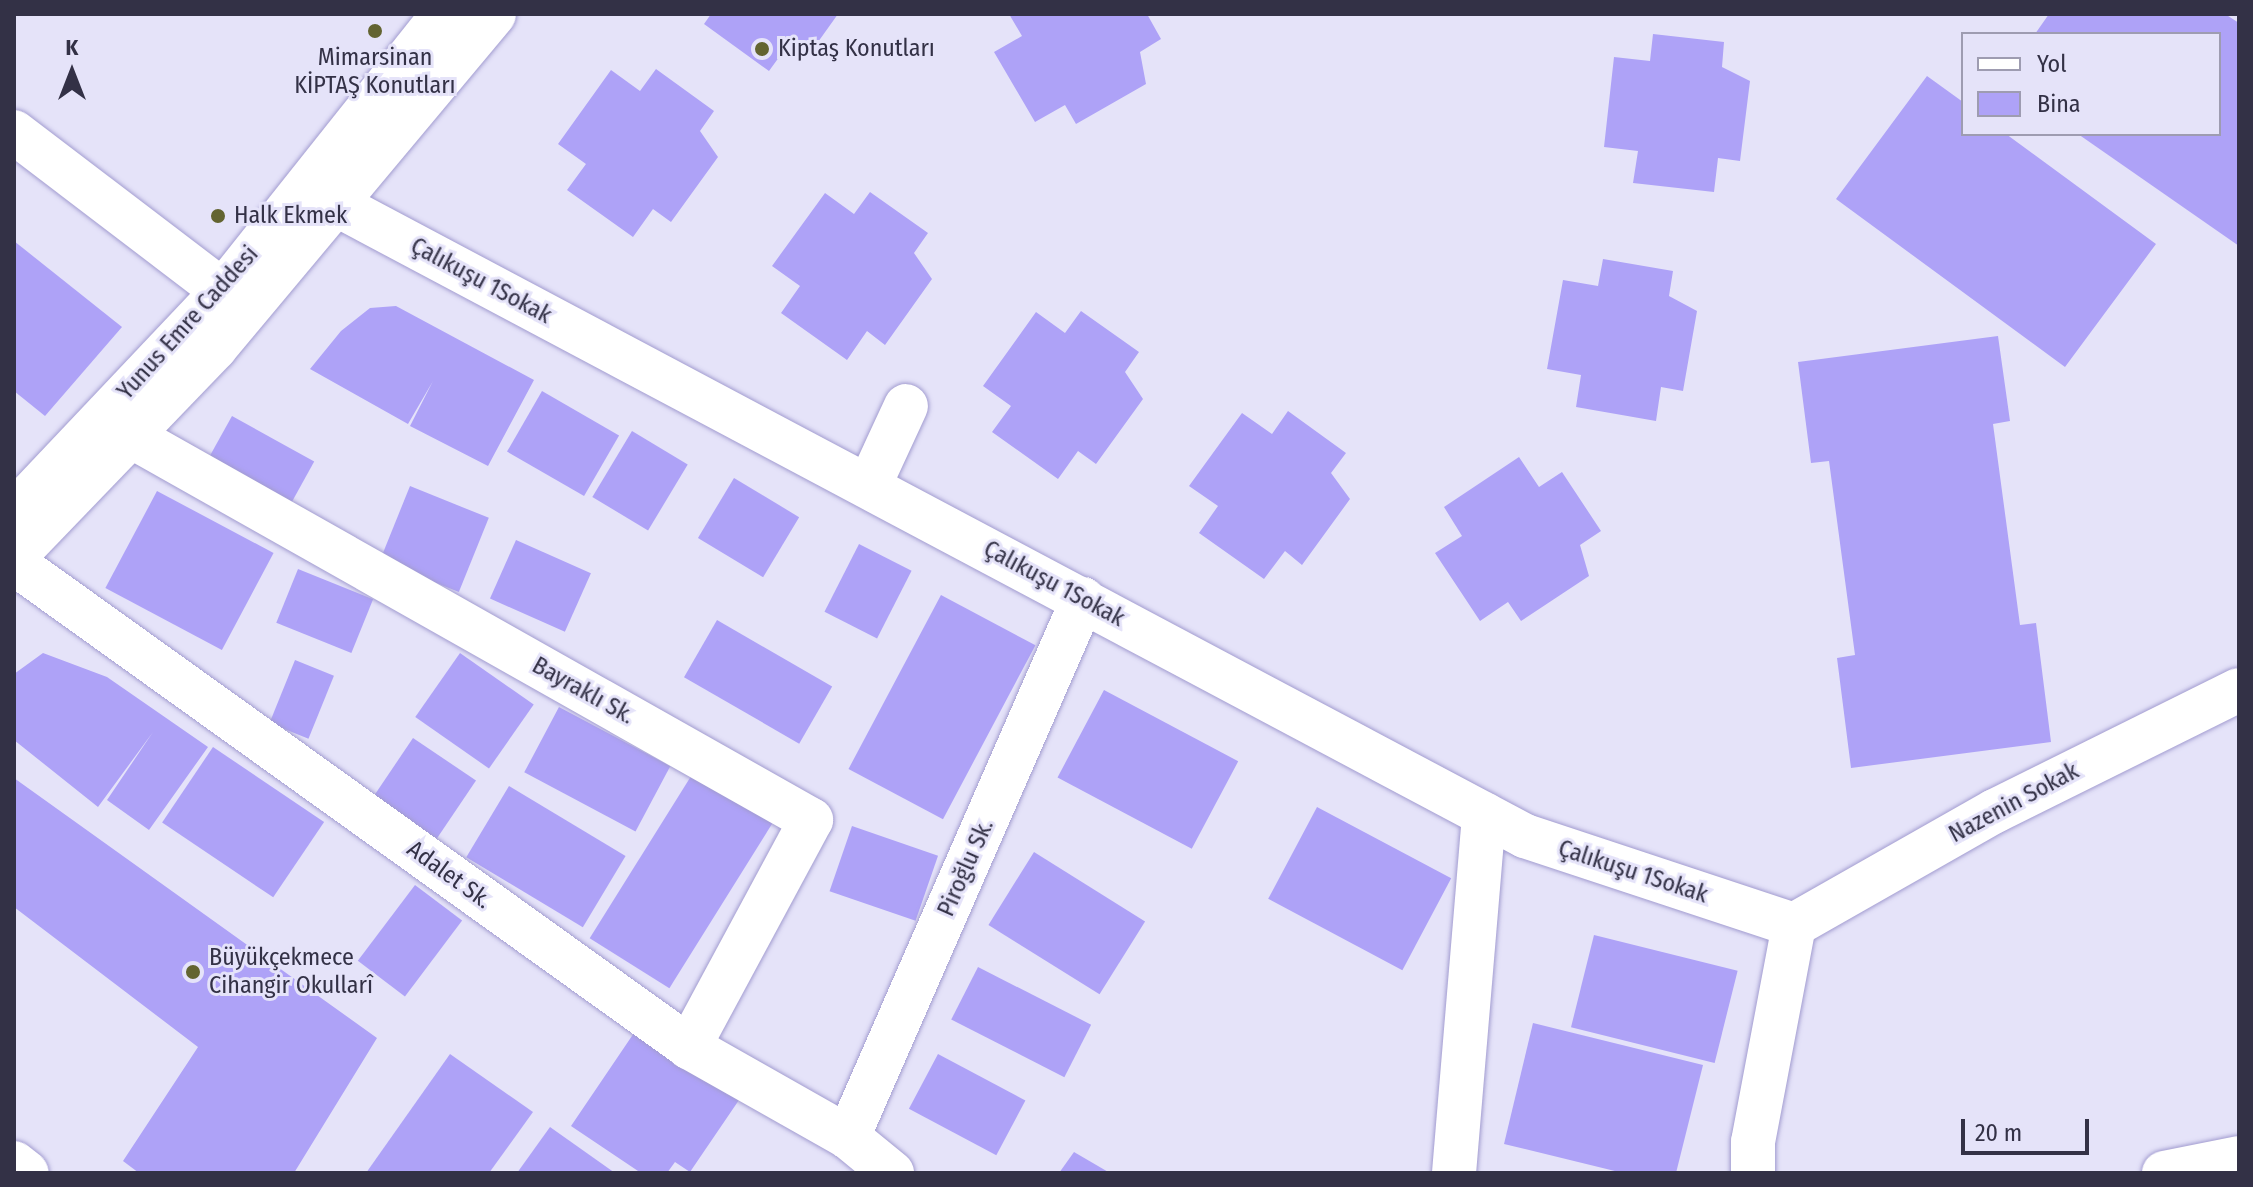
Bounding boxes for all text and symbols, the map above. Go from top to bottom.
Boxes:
marker: Mimarsinan KİPTAŞ Konutları [366,22,384,40]
north arrow [32,32,112,112]
legend [1961,32,2221,136]
text: K [66,34,78,61]
place label: Kiptaş Konutları [778,35,935,63]
marker: Kiptaş Konutları [753,40,771,58]
place label: Mimarsinan KİPTAŞ Konutları [294,44,456,100]
text: Yol [2037,50,2067,78]
text: Bina [2037,90,2081,118]
place label: Halk Ekmek [234,202,347,230]
marker: Halk Ekmek [209,207,227,225]
street label: Çalıkuşu 1Sokak [406,232,556,330]
street label: Yunus Emre Caddesi [111,240,265,406]
street label: Çalıkuşu 1Sokak [979,535,1129,633]
street label: Bayraklı Sk. [527,651,639,731]
street label: Nazenin Sokak [1944,757,2084,849]
street label: Piroğlu Sk. [932,815,1000,921]
street label: Çalıkuşu 1Sokak [1555,834,1711,910]
street label: Adalet Sk. [401,835,497,915]
place label: Büyükçekmece Cihangir Okullarî [209,944,373,1000]
marker: Büyükçekmece Cihangir Okullarî [184,963,202,981]
scale bar [1965,1103,2093,1153]
text: 20 m [1975,1119,2022,1147]

